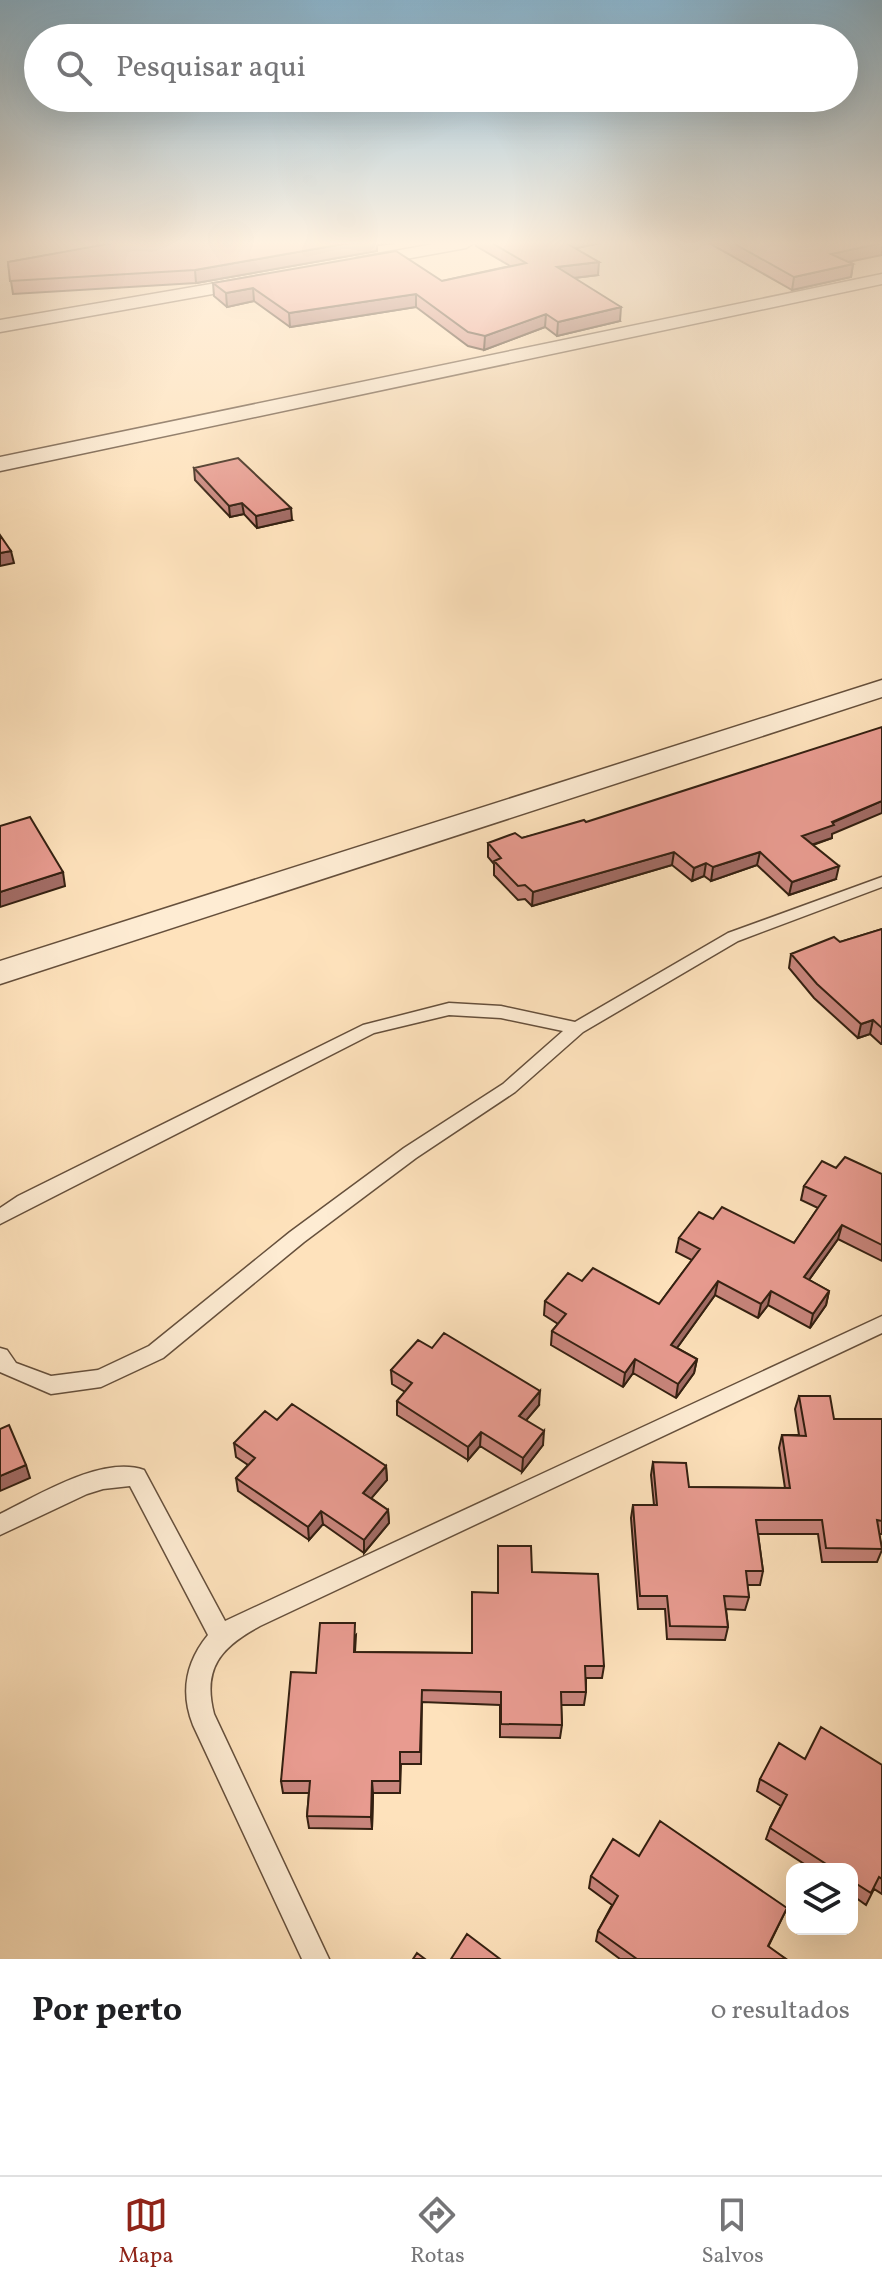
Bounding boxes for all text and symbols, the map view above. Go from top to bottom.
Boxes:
search box [24,24,858,112]
icon: search [52,46,96,90]
text: Pesquisar aqui [116,47,306,89]
map controls [786,1863,858,1935]
button: layers [786,1863,858,1935]
text: Por perto [32,1988,182,2035]
text: 0 resultados [711,1993,850,2029]
tab: Mapa [118,2193,173,2272]
tab: Rotas [410,2193,465,2272]
tab: Salvos [701,2193,764,2272]

